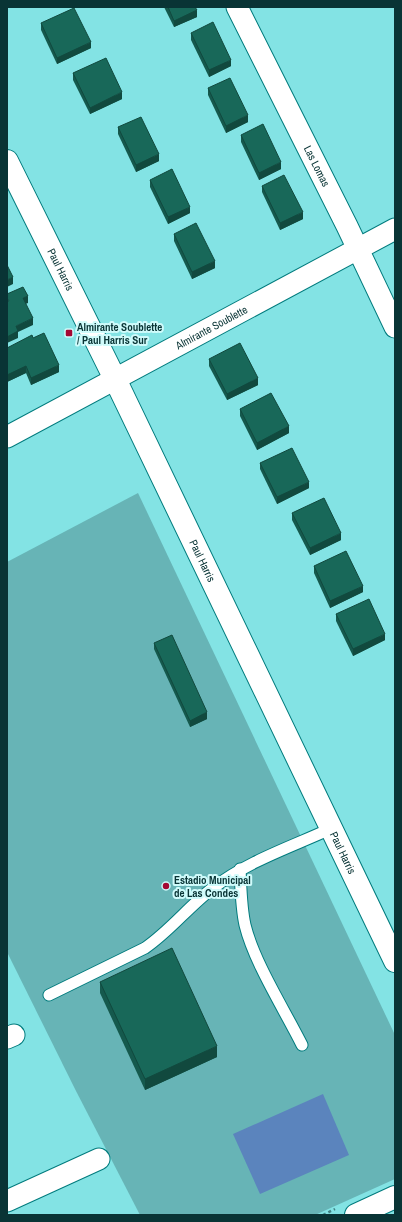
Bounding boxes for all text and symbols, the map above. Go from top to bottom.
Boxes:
street label: Las Lomas [301,143,333,189]
street label: Paul Harris [44,246,77,293]
street label: Almirante Soublette [172,302,250,353]
place label: Almirante Soublette / Paul Harris Sur [77,320,162,347]
marker: Almirante Soublette / Paul Harris Sur [64,328,74,338]
street label: Paul Harris [186,537,219,585]
street label: Paul Harris [327,829,359,877]
place label: Estadio Municipal de Las Condes [174,873,251,900]
marker: Estadio Municipal de Las Condes [161,881,171,891]

